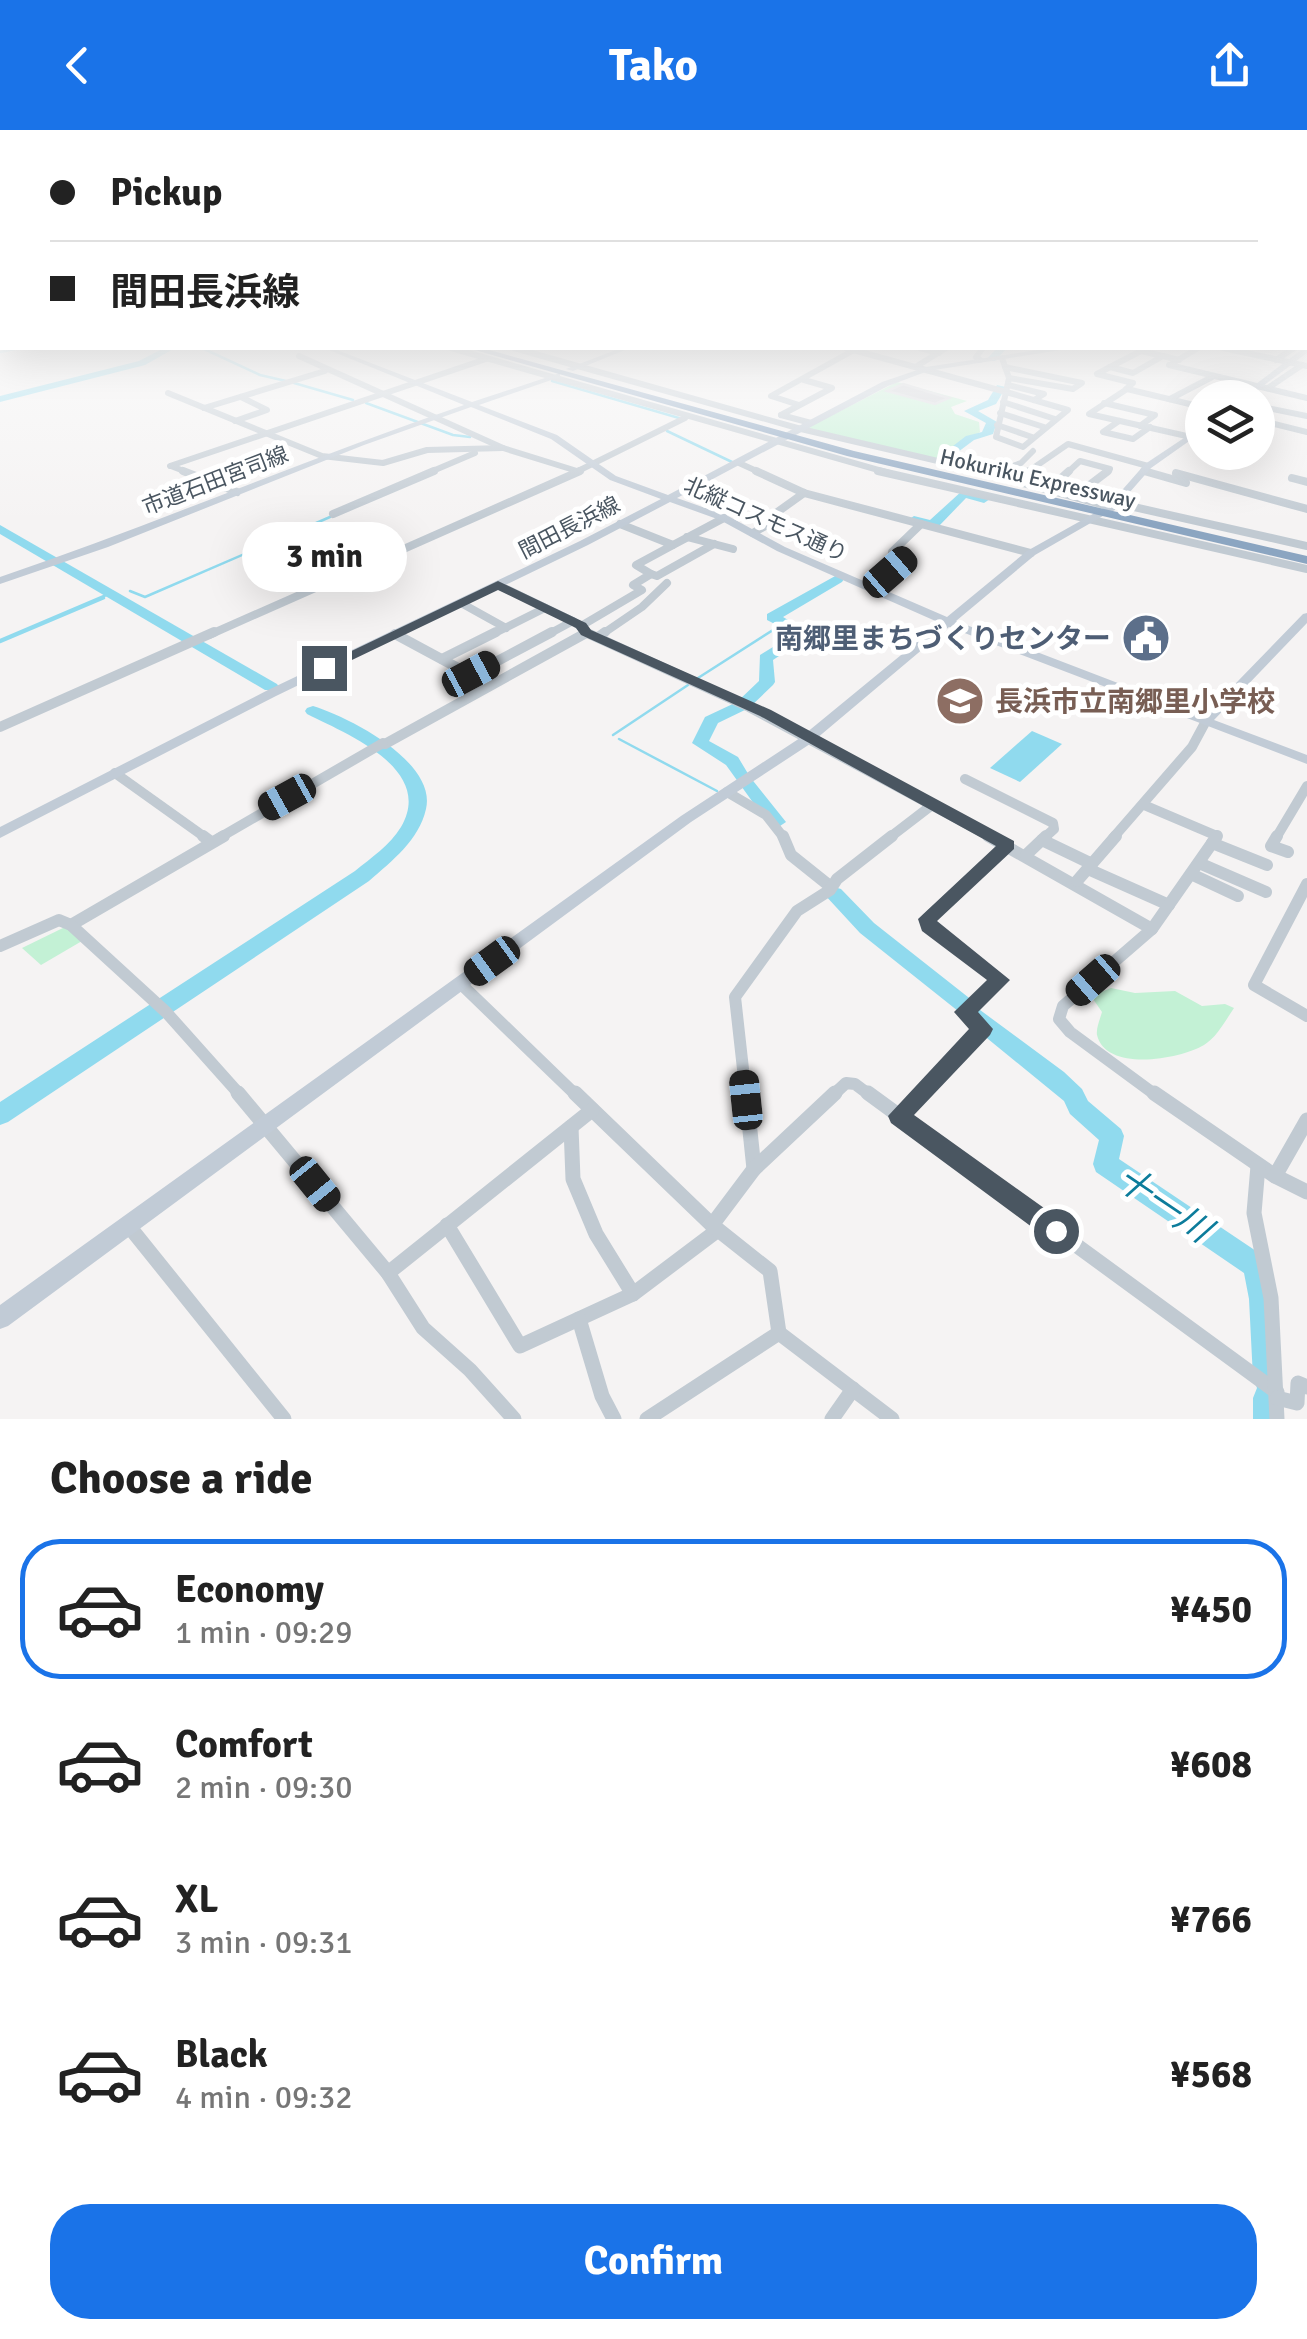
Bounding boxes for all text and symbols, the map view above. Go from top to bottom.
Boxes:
icon: back [50,38,105,93]
text: Tako [609,38,698,93]
icon: share [1202,38,1257,93]
text: Pickup [110,169,222,216]
text: 間田長浜線 [110,269,300,316]
map controls [1185,380,1275,470]
button: layers [1185,380,1275,470]
street label: 市道石田宮司線 [138,440,292,521]
street label: Hokuriku Expressway [937,443,1139,514]
street label: 北縦コスモス通り [680,471,852,568]
street label: 間田長浜線 [514,490,624,564]
callout: 3 min [242,523,406,593]
text: 3 min [286,537,363,576]
car [858,541,922,603]
public building icon: 南郷里まちづくりセンター [1120,612,1172,664]
place label: 南郷里まちづくりセンター [775,622,1111,656]
route end [302,646,347,691]
car [437,647,505,701]
school or university icon: 長浜市立南郷里小学校 [934,675,986,727]
place label: 長浜市立南郷里小学校 [995,685,1275,719]
car [253,769,321,825]
car [459,931,525,991]
car [1061,949,1125,1011]
car [728,1069,764,1131]
car [284,1151,346,1217]
water label: 十一川 [1108,1157,1223,1254]
route start [1034,1209,1079,1254]
text: Choose a ride [50,1451,313,1506]
icon: car [55,1564,145,1654]
text: Economy [175,1566,324,1613]
text: ¥450 [1170,1586,1252,1633]
text: 1 min · 09:29 [175,1613,353,1652]
icon: car [55,1719,145,1809]
text: Comfort [175,1721,313,1768]
text: ¥608 [1170,1741,1252,1788]
text: 2 min · 09:30 [175,1768,353,1807]
icon: car [55,1874,145,1964]
text: XL [175,1876,218,1923]
text: ¥766 [1170,1896,1252,1943]
text: 3 min · 09:31 [175,1923,353,1962]
icon: car [55,2029,145,2119]
text: Black [175,2031,268,2078]
text: ¥568 [1170,2051,1252,2098]
text: 4 min · 09:32 [175,2078,353,2117]
button: Confirm [50,2204,1257,2319]

